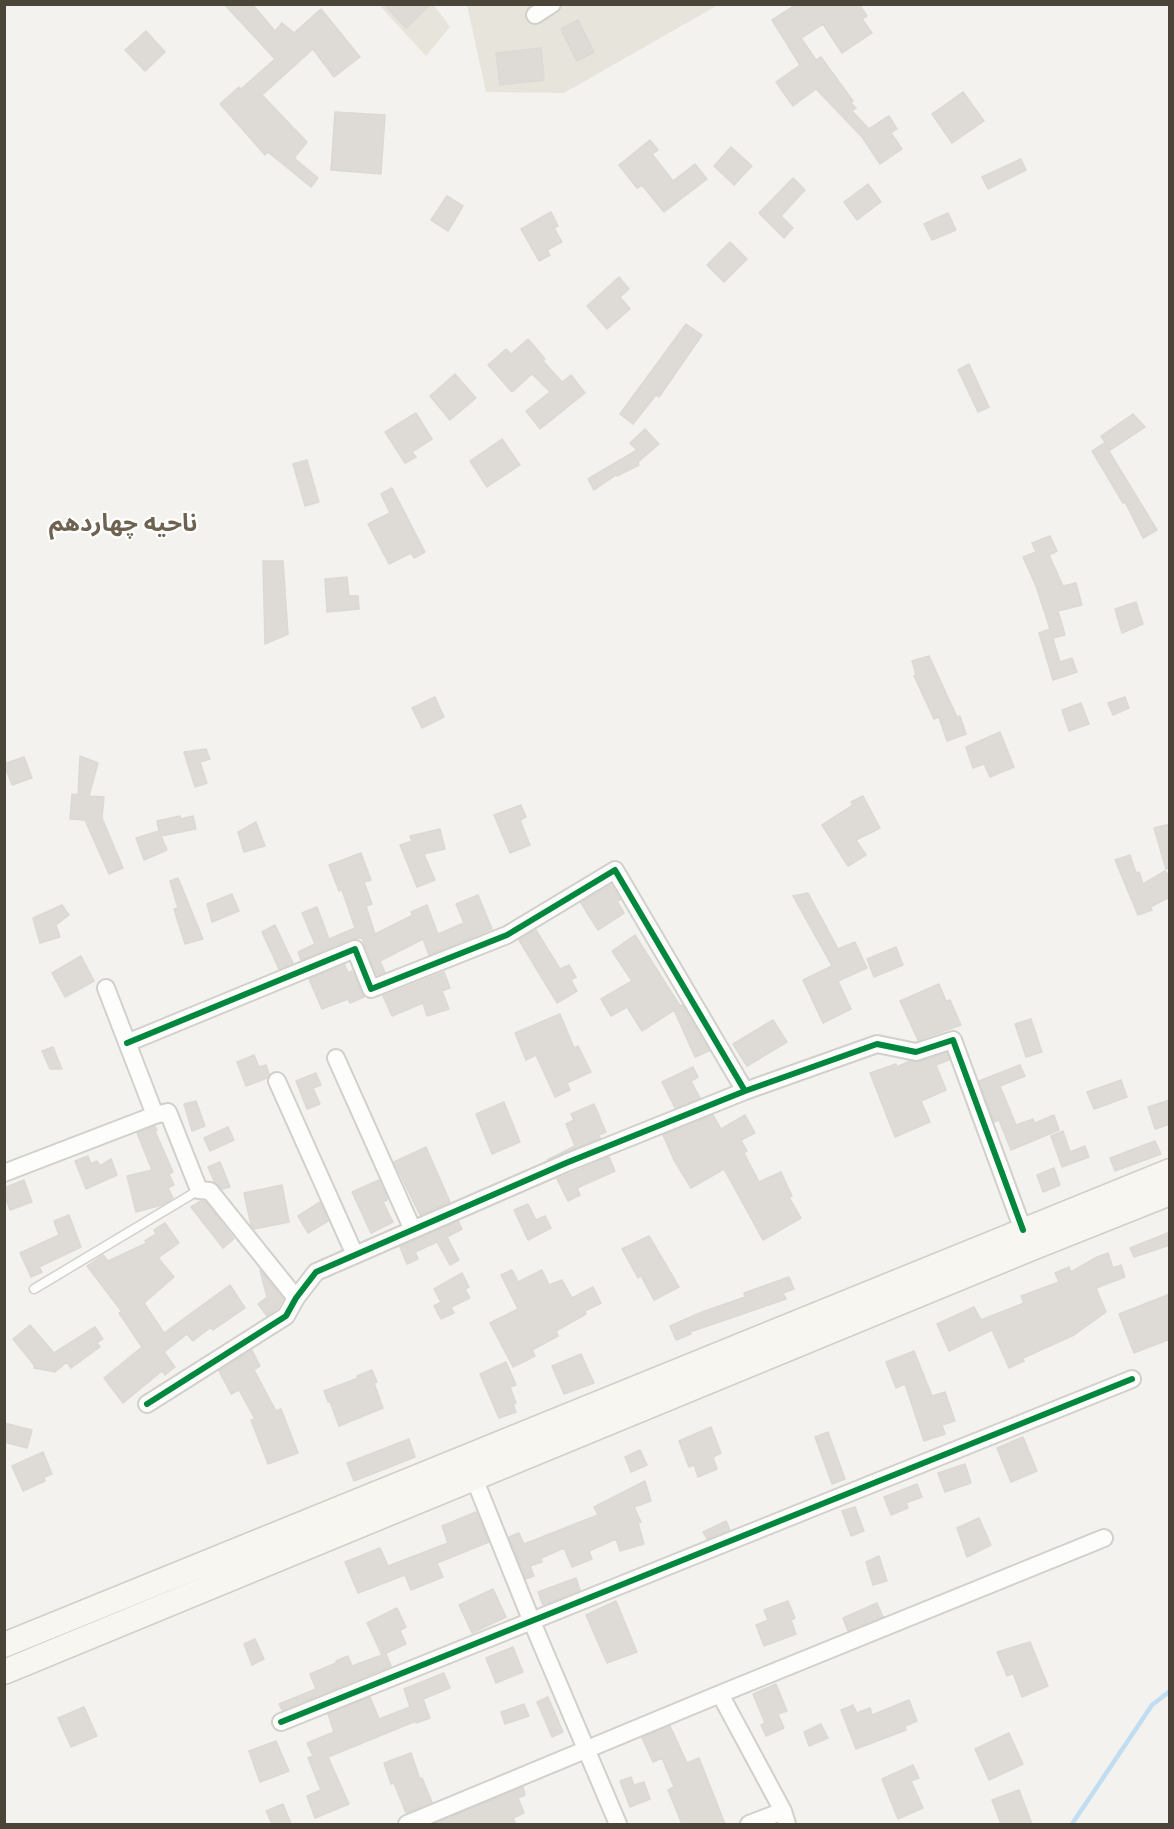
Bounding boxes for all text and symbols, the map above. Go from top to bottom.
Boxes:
district label: ناحیه چهاردهم [49,509,197,537]

